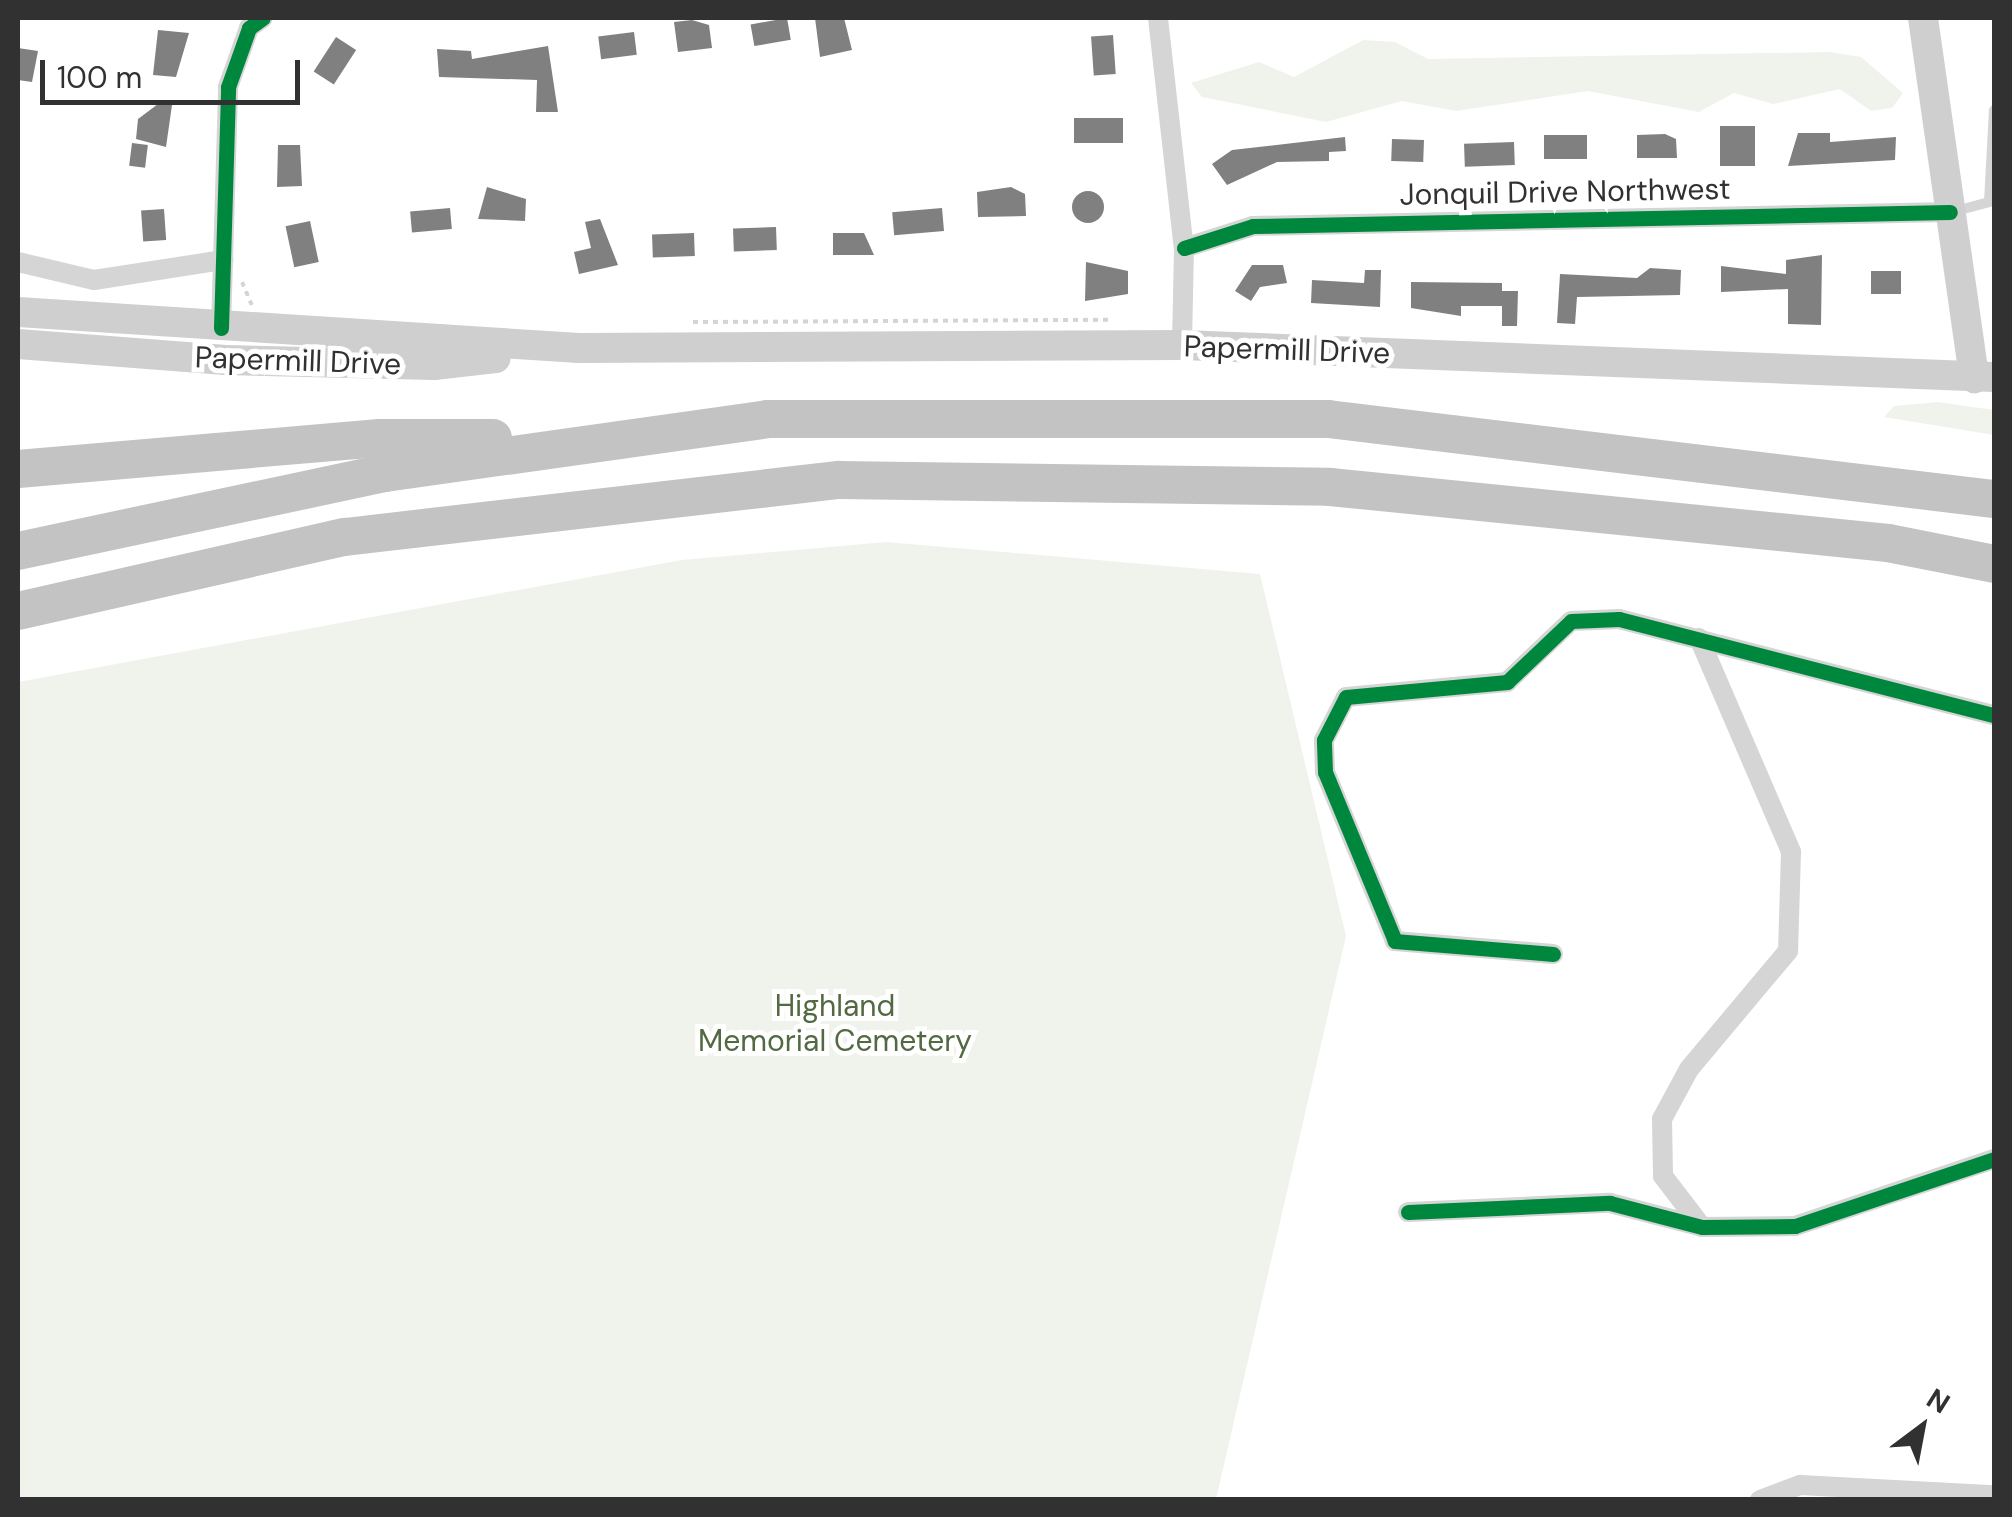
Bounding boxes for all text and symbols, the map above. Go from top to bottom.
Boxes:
scale bar [45,40,305,102]
text: 100 m [57,58,142,97]
street label: Jonquil Drive Northwest [1399,171,1731,213]
street label: Papermill Drive [1183,328,1391,372]
street label: Papermill Drive [194,339,402,383]
park label: Highland Memorial Cemetery [698,988,972,1058]
north arrow [1872,1377,1972,1477]
text: N [1920,1380,1957,1422]

